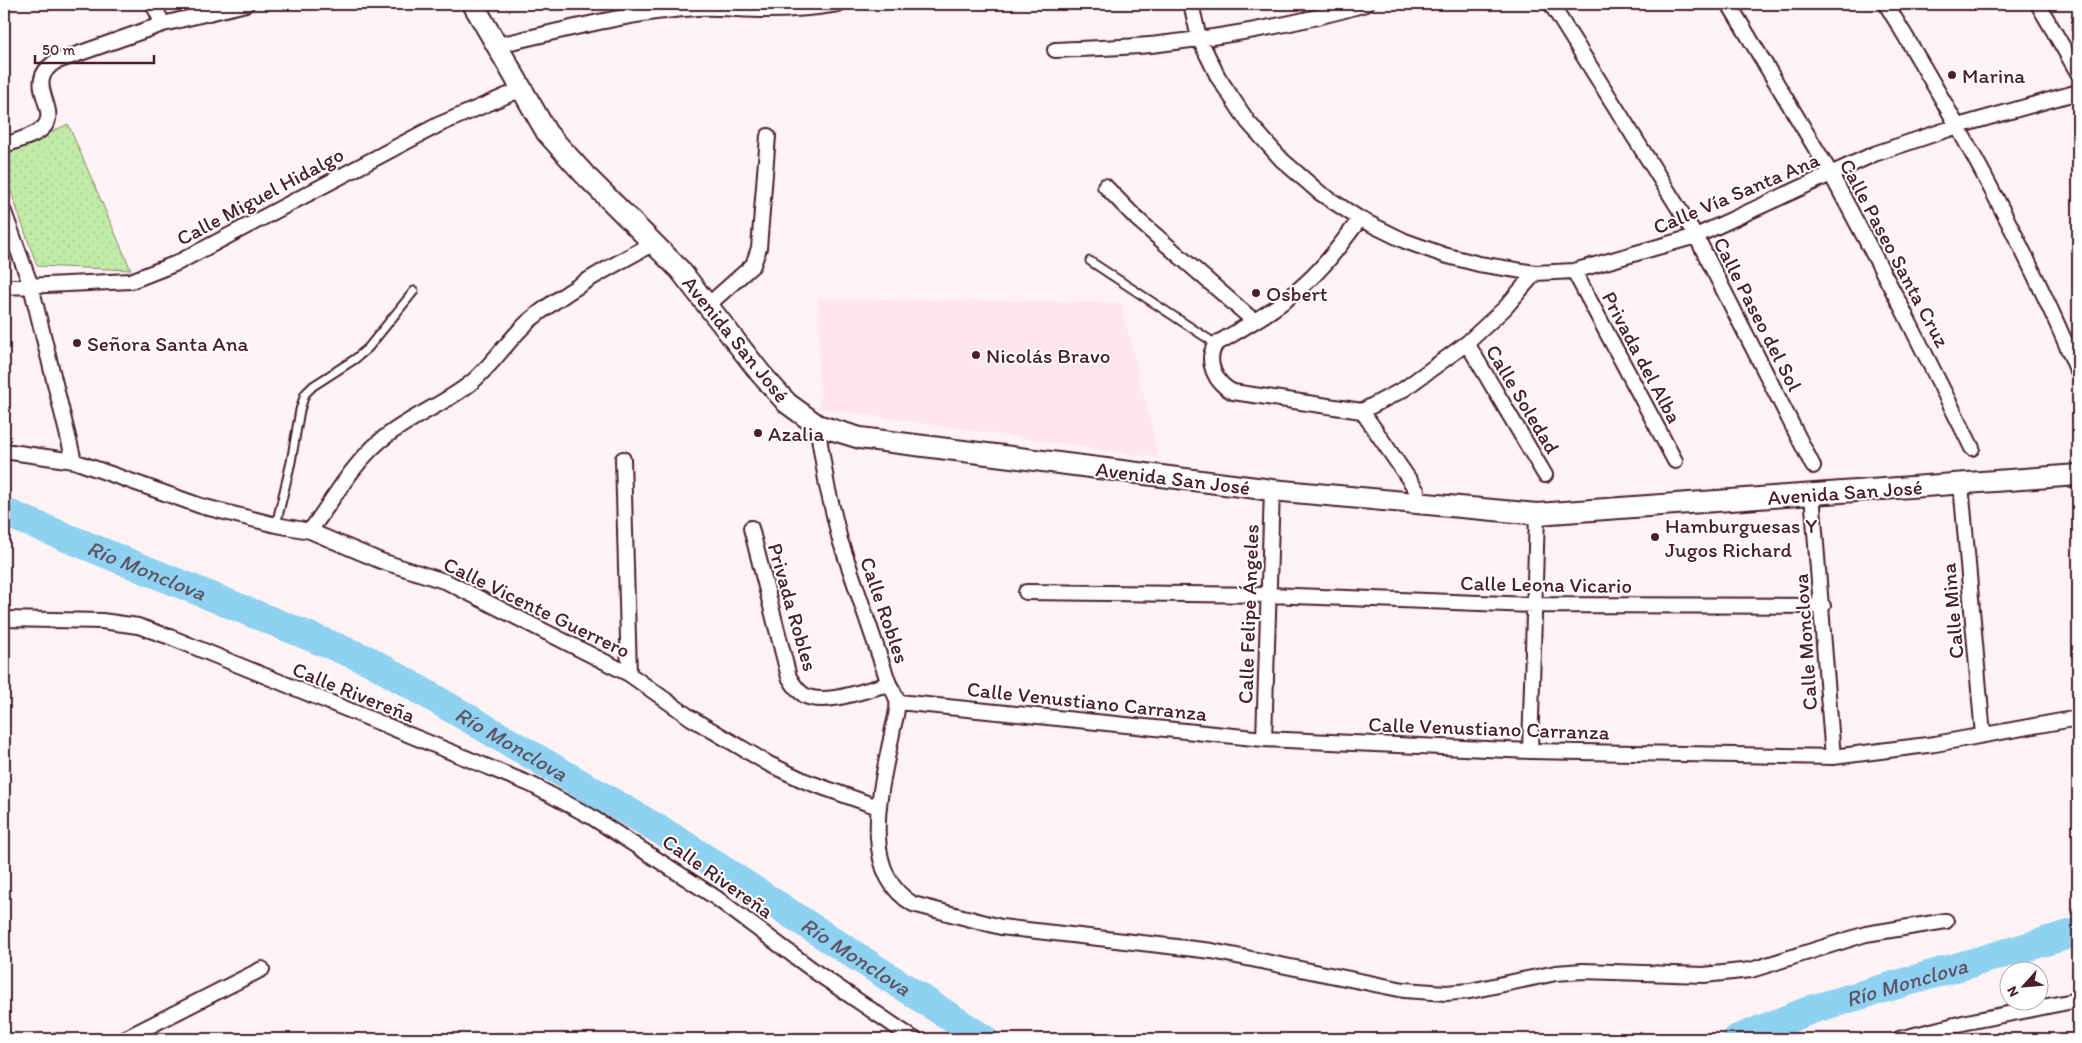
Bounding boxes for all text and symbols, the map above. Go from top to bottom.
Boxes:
scale bar [35,32,154,64]
text: 50 m [42,41,75,59]
place label: Marina [1962,63,2025,88]
marker: Marina [1946,69,1958,81]
street label: Calle Miguel Hidalgo [172,141,348,251]
street label: Calle Vía Santa Ana [1649,147,1823,239]
street label: Calle Paseo Santa Cruz [1835,154,1955,352]
street label: Calle Paseo del Sol [1708,233,1808,395]
street label: Avenida San José [677,271,795,407]
place label: Osbert [1266,281,1328,306]
marker: Osbert [1250,287,1262,299]
street label: Privada del Alba [1597,287,1687,427]
place label: Señora Santa Ana [87,331,249,356]
marker: Señora Santa Ana [71,337,83,349]
street label: Calle Soledad [1481,340,1565,458]
place label: Nicolás Bravo [986,343,1110,368]
marker: Nicolás Bravo [970,349,982,361]
place label: Azalia [768,421,824,446]
marker: Azalia [752,427,764,439]
street label: Avenida San José [1094,456,1252,500]
street label: Avenida San José [1767,474,1923,510]
place label: Hamburguesas Y Jugos Richard [1665,513,1817,562]
street label: Calle Felipe Ángeles [1232,524,1264,704]
marker: Hamburguesas Y Jugos Richard [1649,531,1661,543]
water label: Río Monclova [83,534,210,606]
street label: Privada Robles [763,540,823,674]
street label: Calle Vicente Guerrero [440,551,634,663]
street label: Calle Robles [855,553,915,667]
street label: Calle Mina [1935,562,1969,660]
street label: Calle Leona Vicario [1460,570,1632,598]
street label: Calle Monclova [1788,573,1822,711]
street label: Calle Rivereña [289,656,419,728]
street label: Calle Venustiano Carranza [966,676,1208,726]
water label: Río Monclova [451,700,573,787]
street label: Calle Venustiano Carranza [1368,711,1610,745]
street label: Calle Rivereña [658,828,779,924]
water label: Río Monclova [796,911,917,1002]
water label: Río Monclova [1842,951,1971,1012]
north arrow [2000,960,2050,1010]
text: N [2003,984,2023,1000]

